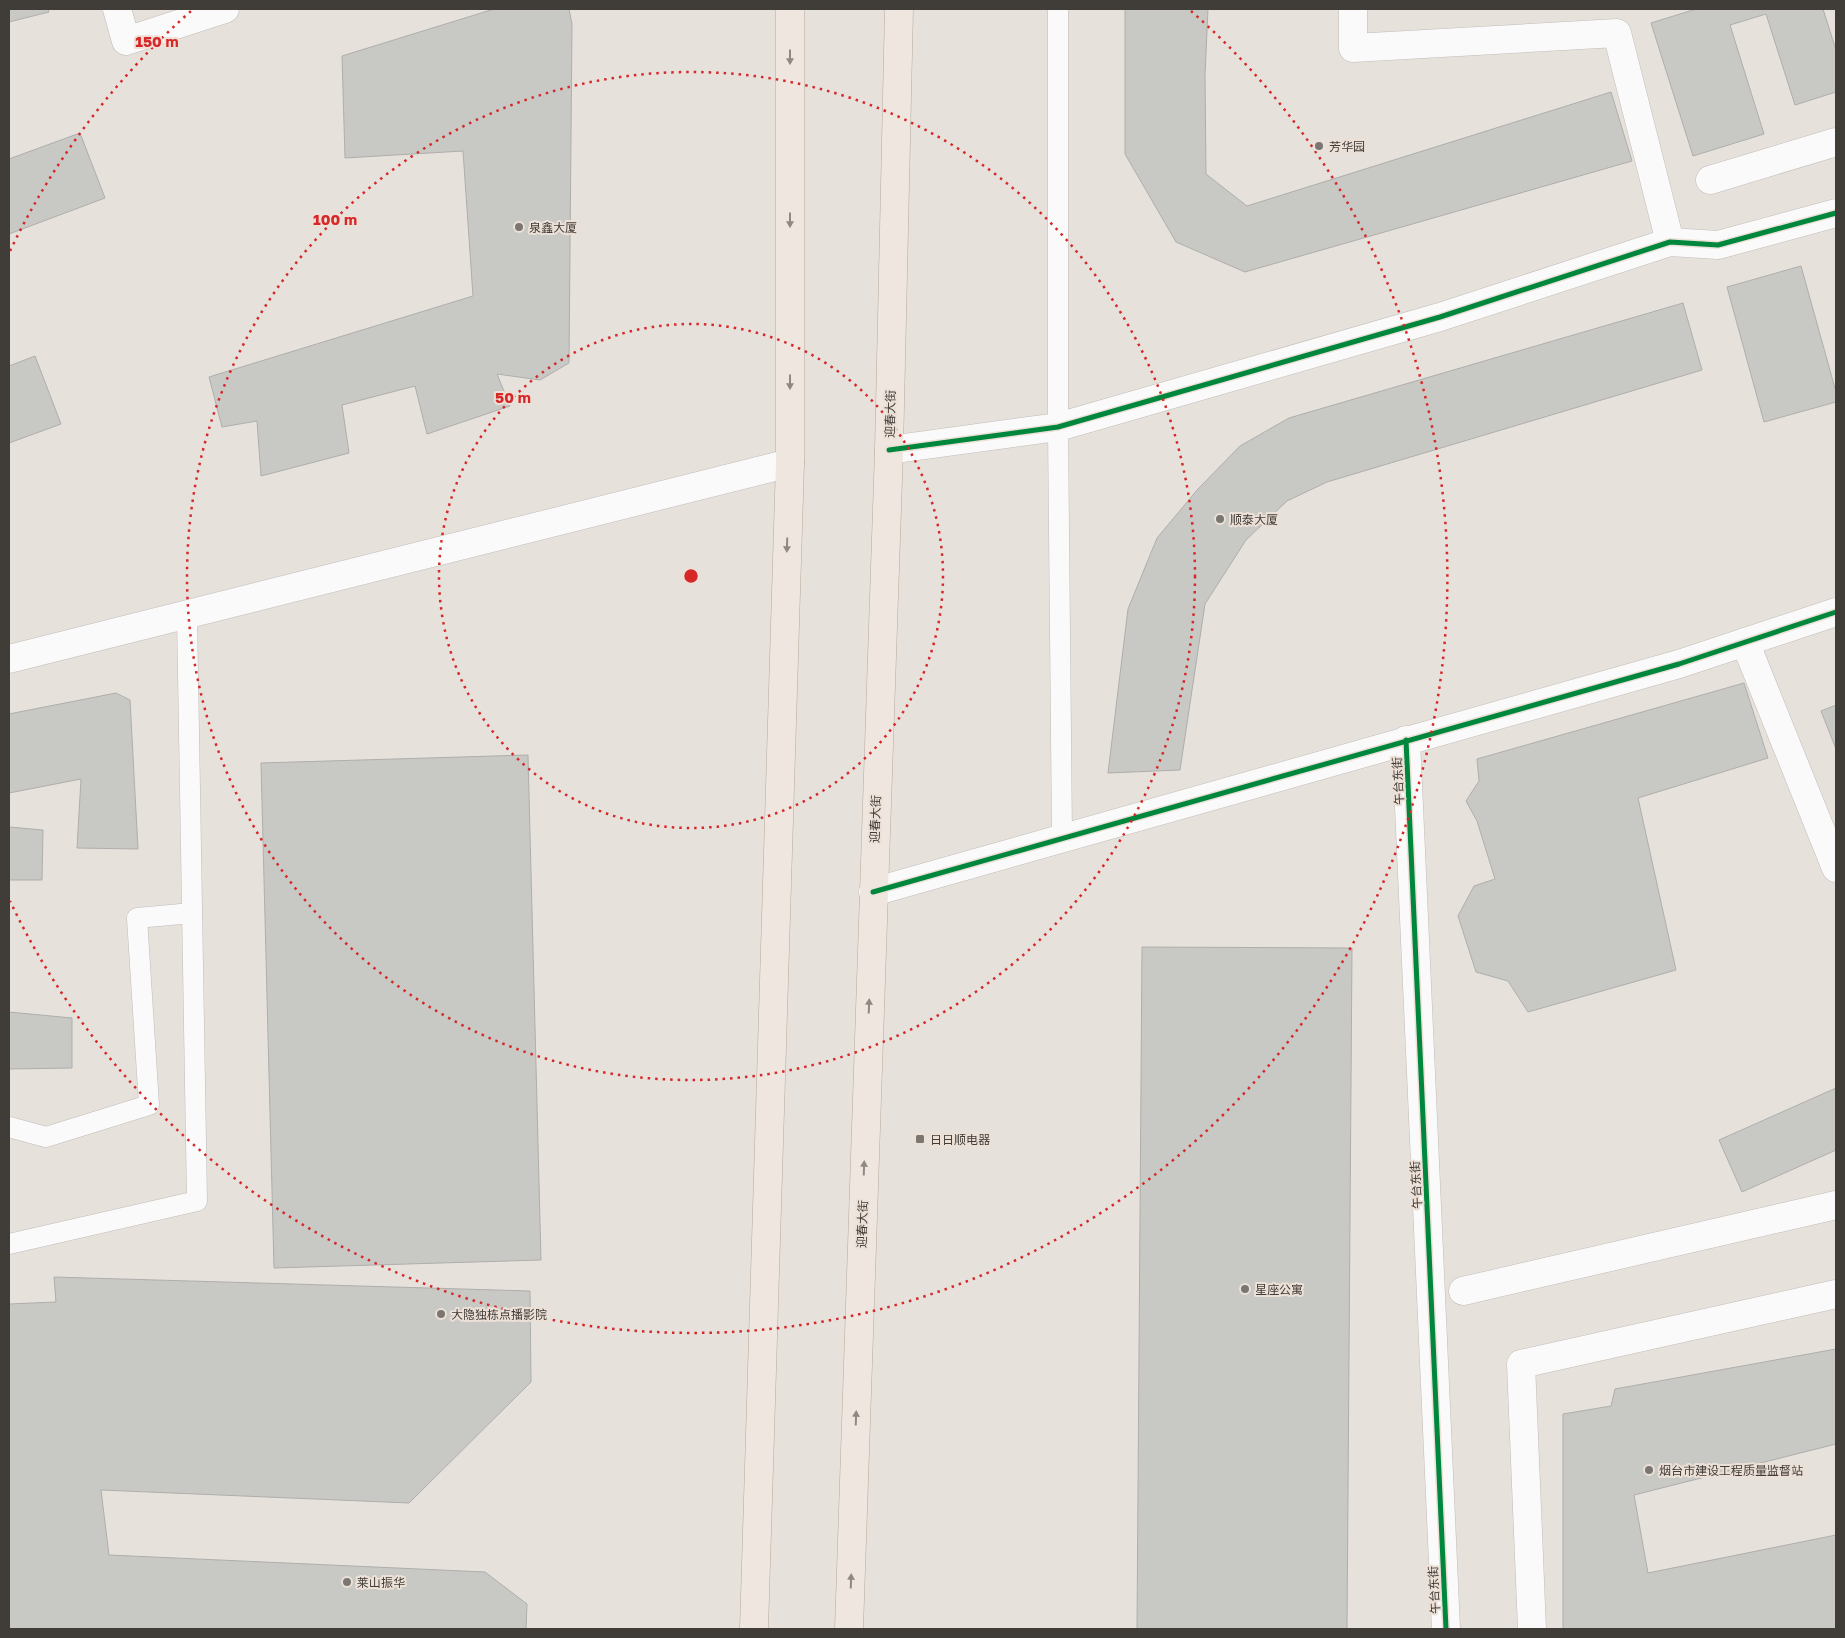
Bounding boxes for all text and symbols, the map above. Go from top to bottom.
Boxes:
text: 150 m [135,32,179,50]
one-way arrow [786,50,794,66]
place label: 芳华园 [1329,139,1365,154]
marker: 芳华园 [1313,140,1325,152]
text: 100 m [313,210,357,228]
one-way arrow [786,212,794,228]
place label: 泉鑫大厦 [529,220,577,235]
marker: 泉鑫大厦 [513,221,525,233]
one-way arrow [786,375,794,391]
text: 50 m [495,388,531,406]
street label: 迎春大街 [882,390,898,438]
place label: 顺泰大厦 [1230,512,1278,527]
marker: 顺泰大厦 [1214,513,1226,525]
one-way arrow [783,537,791,553]
centre of rings [682,567,700,585]
street label: 午台东街 [1389,757,1407,805]
street label: 迎春大街 [867,795,883,843]
one-way arrow [865,998,873,1014]
place label: 日日顺电器 [930,1132,990,1147]
marker: 日日顺电器 [914,1133,926,1145]
one-way arrow [860,1160,868,1176]
street label: 午台东街 [1407,1161,1425,1209]
street label: 迎春大街 [854,1200,870,1248]
place label: 星座公寓 [1255,1282,1303,1297]
marker: 星座公寓 [1239,1283,1251,1295]
place label: 大隐独栋点播影院 [451,1307,547,1322]
marker: 大隐独栋点播影院 [435,1308,447,1320]
one-way arrow [852,1410,860,1426]
place label: 烟台市建设工程质量监督站 [1659,1463,1803,1478]
marker: 烟台市建设工程质量监督站 [1643,1464,1655,1476]
street label: 午台东街 [1425,1566,1443,1614]
one-way arrow [847,1572,855,1588]
place label: 莱山振华 [357,1575,405,1590]
marker: 莱山振华 [341,1576,353,1588]

